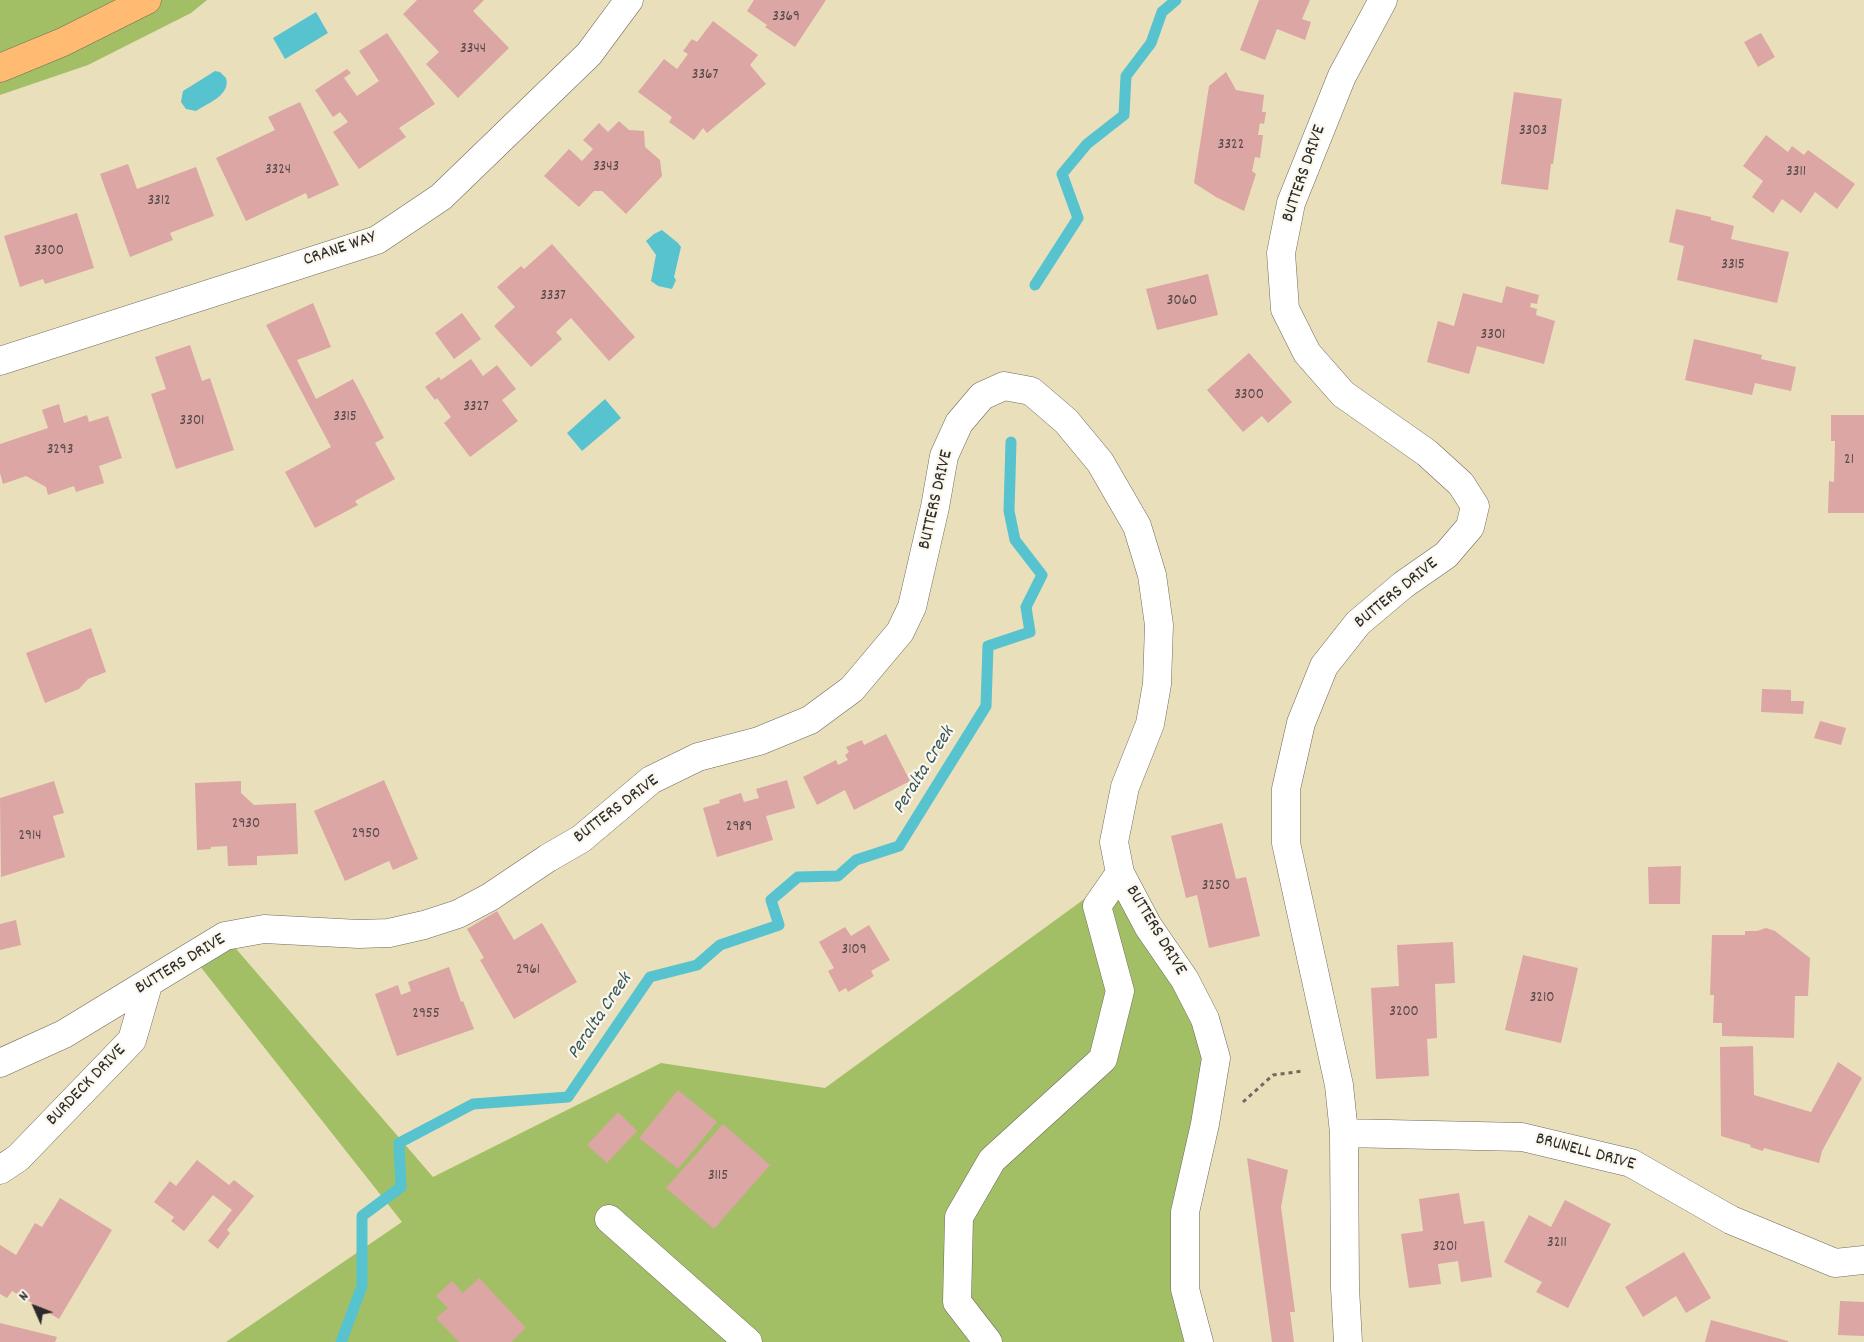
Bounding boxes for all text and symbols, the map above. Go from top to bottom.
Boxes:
house number: 3369 [772,9,800,27]
house number: 3344 [460,41,486,59]
house number: 3367 [692,67,718,85]
street label: BUTTERS DRIVE [1278,123,1332,225]
house number: 3303 [1519,123,1547,141]
house number: 3322 [1218,137,1244,155]
house number: 3343 [593,159,619,177]
house number: 3324 [265,162,291,180]
house number: 3311 [1786,164,1806,182]
house number: 3312 [147,193,171,211]
street label: CRANE WAY [301,228,379,272]
house number: 3300 [34,243,64,261]
house number: 3315 [1721,257,1745,275]
house number: 3337 [540,288,566,306]
house number: 3060 [1167,293,1197,311]
house number: 3301 [1481,327,1505,345]
house number: 3300 [1234,387,1264,405]
house number: 3327 [463,399,489,417]
house number: 3315 [333,409,357,427]
house number: 3301 [180,413,204,431]
house number: 3293 [47,442,73,460]
street label: BUTTERS DRIVE [915,448,959,552]
house number: 21 [1844,452,1854,470]
street label: BUTTERS DRIVE [1351,554,1443,634]
water label: Peralta Creek [889,723,961,819]
street label: BUTTERS DRIVE [570,771,664,849]
house number: 2930 [232,816,260,834]
house number: 2989 [726,819,752,837]
house number: 2950 [352,826,380,844]
house number: 2914 [19,828,41,846]
house number: 3250 [1202,878,1230,896]
street label: BUTTERS DRIVE [1120,882,1190,980]
street label: BUTTERS DRIVE [132,930,230,1000]
house number: 3109 [842,942,866,960]
house number: 2961 [516,962,540,980]
water label: Peralta Creek [564,970,638,1064]
house number: 3210 [1530,990,1554,1008]
house number: 3200 [1389,1004,1419,1022]
house number: 2955 [412,1006,440,1024]
street label: BURDECK DRIVE [43,1041,131,1131]
street label: BRUNELL DRIVE [1533,1129,1637,1177]
house number: 3115 [708,1168,728,1186]
house number: 3211 [1547,1235,1567,1253]
house number: 3201 [1433,1239,1457,1257]
north arrow [10,1282,60,1332]
text: N [15,1287,34,1306]

